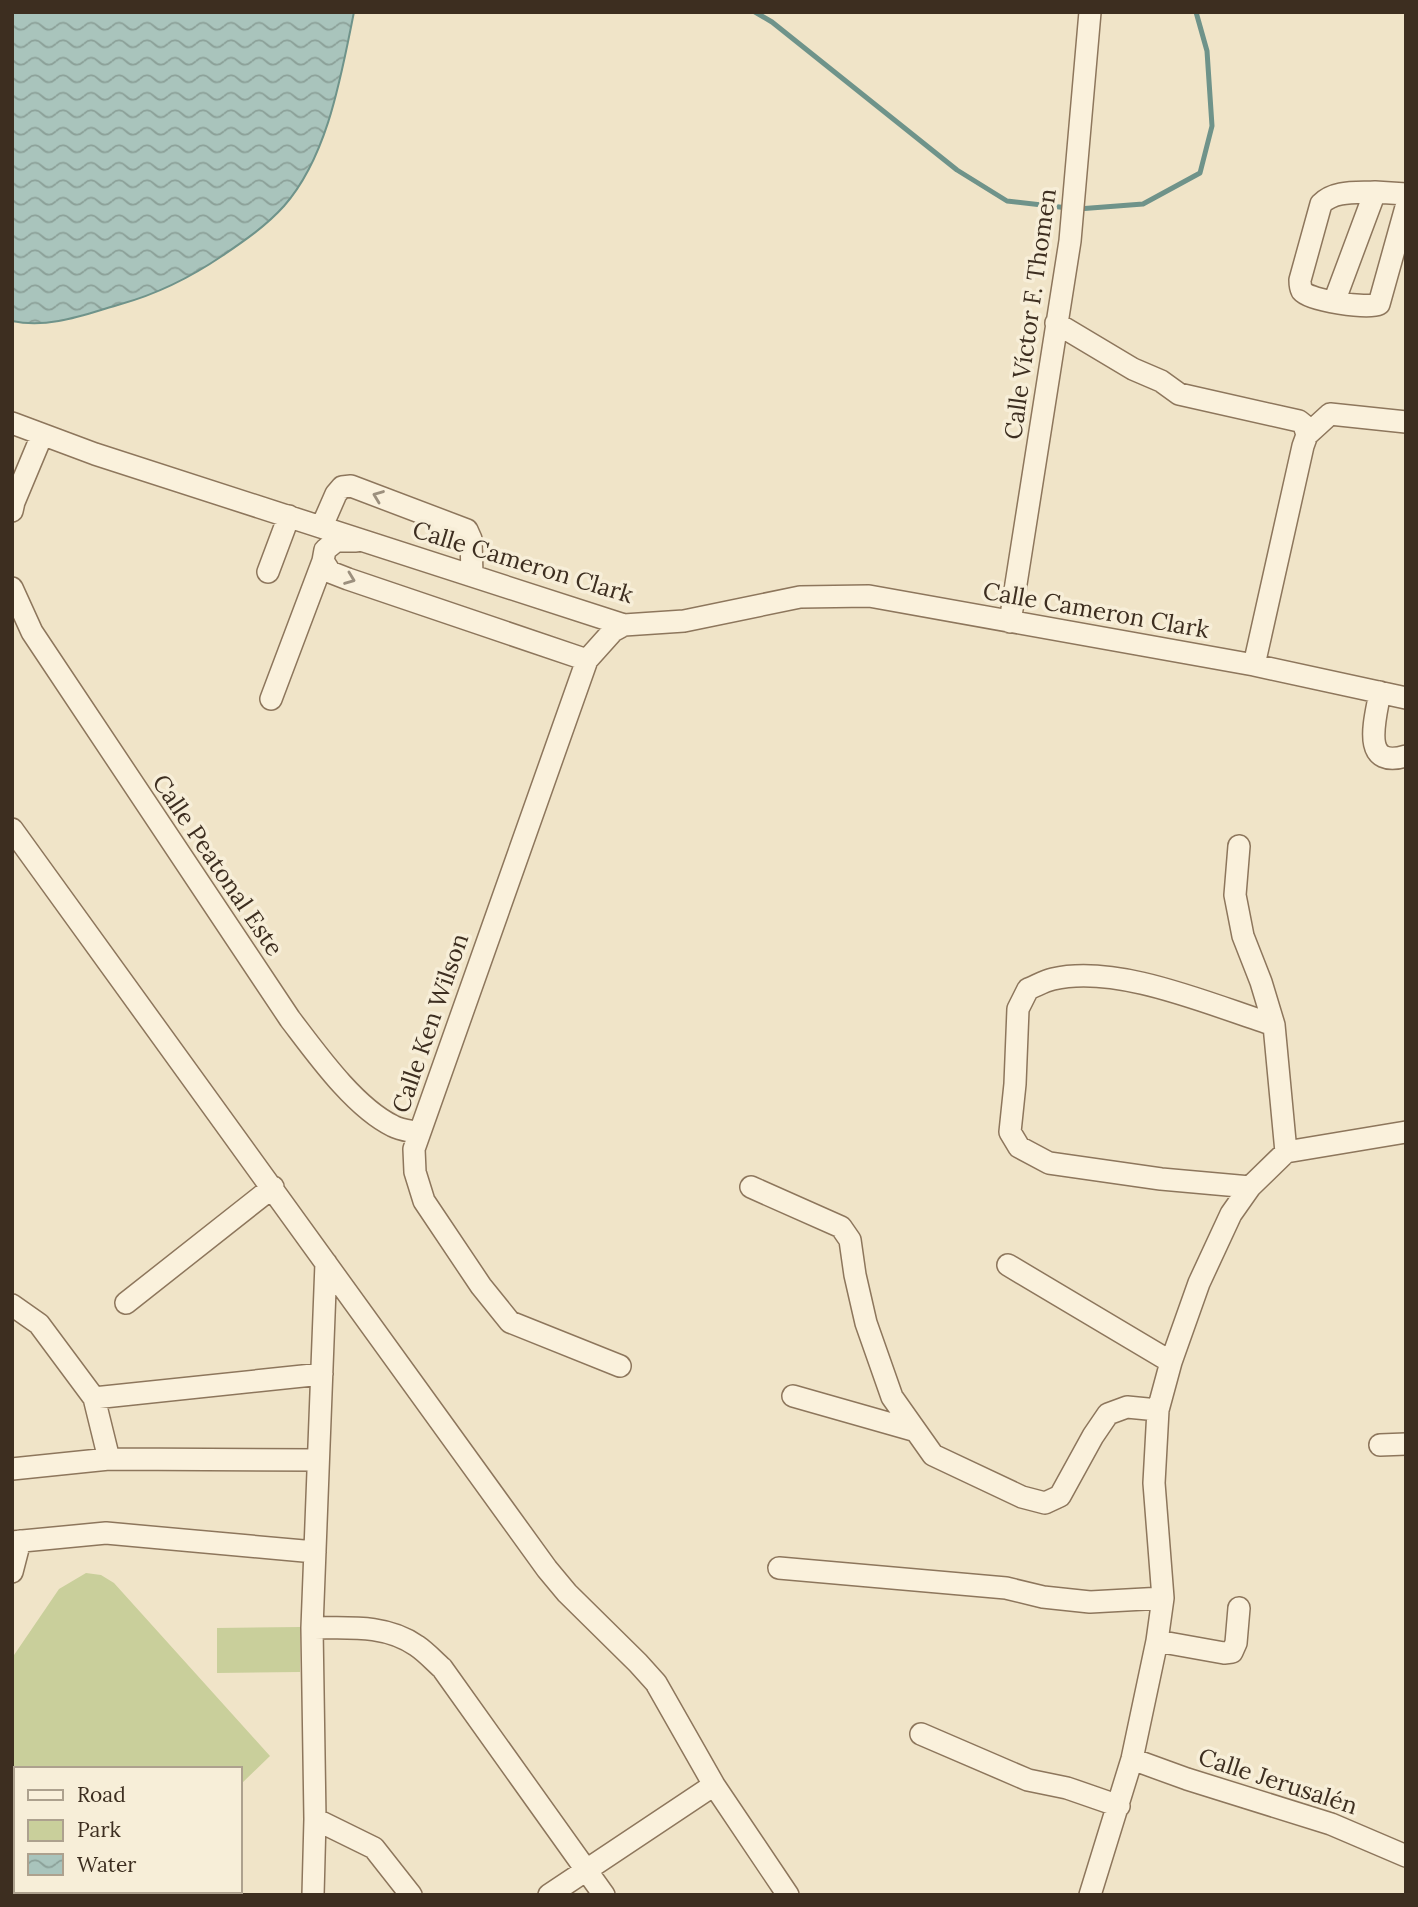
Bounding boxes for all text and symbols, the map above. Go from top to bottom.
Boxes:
street label: Calle Víctor F. Thomen [997,187,1063,441]
one-way arrow [372,490,384,504]
street label: Calle Cameron Clark [409,514,637,610]
one-way arrow [343,571,355,585]
street label: Calle Cameron Clark [980,575,1212,645]
street label: Calle Peatonal Este [146,768,290,962]
street label: Calle Ken Wilson [385,929,475,1117]
street label: Calle Jerusalén [1195,1741,1361,1821]
legend [14,1767,242,1893]
text: Road [77,1781,126,1808]
text: Park [77,1816,121,1843]
text: Water [77,1851,136,1878]

